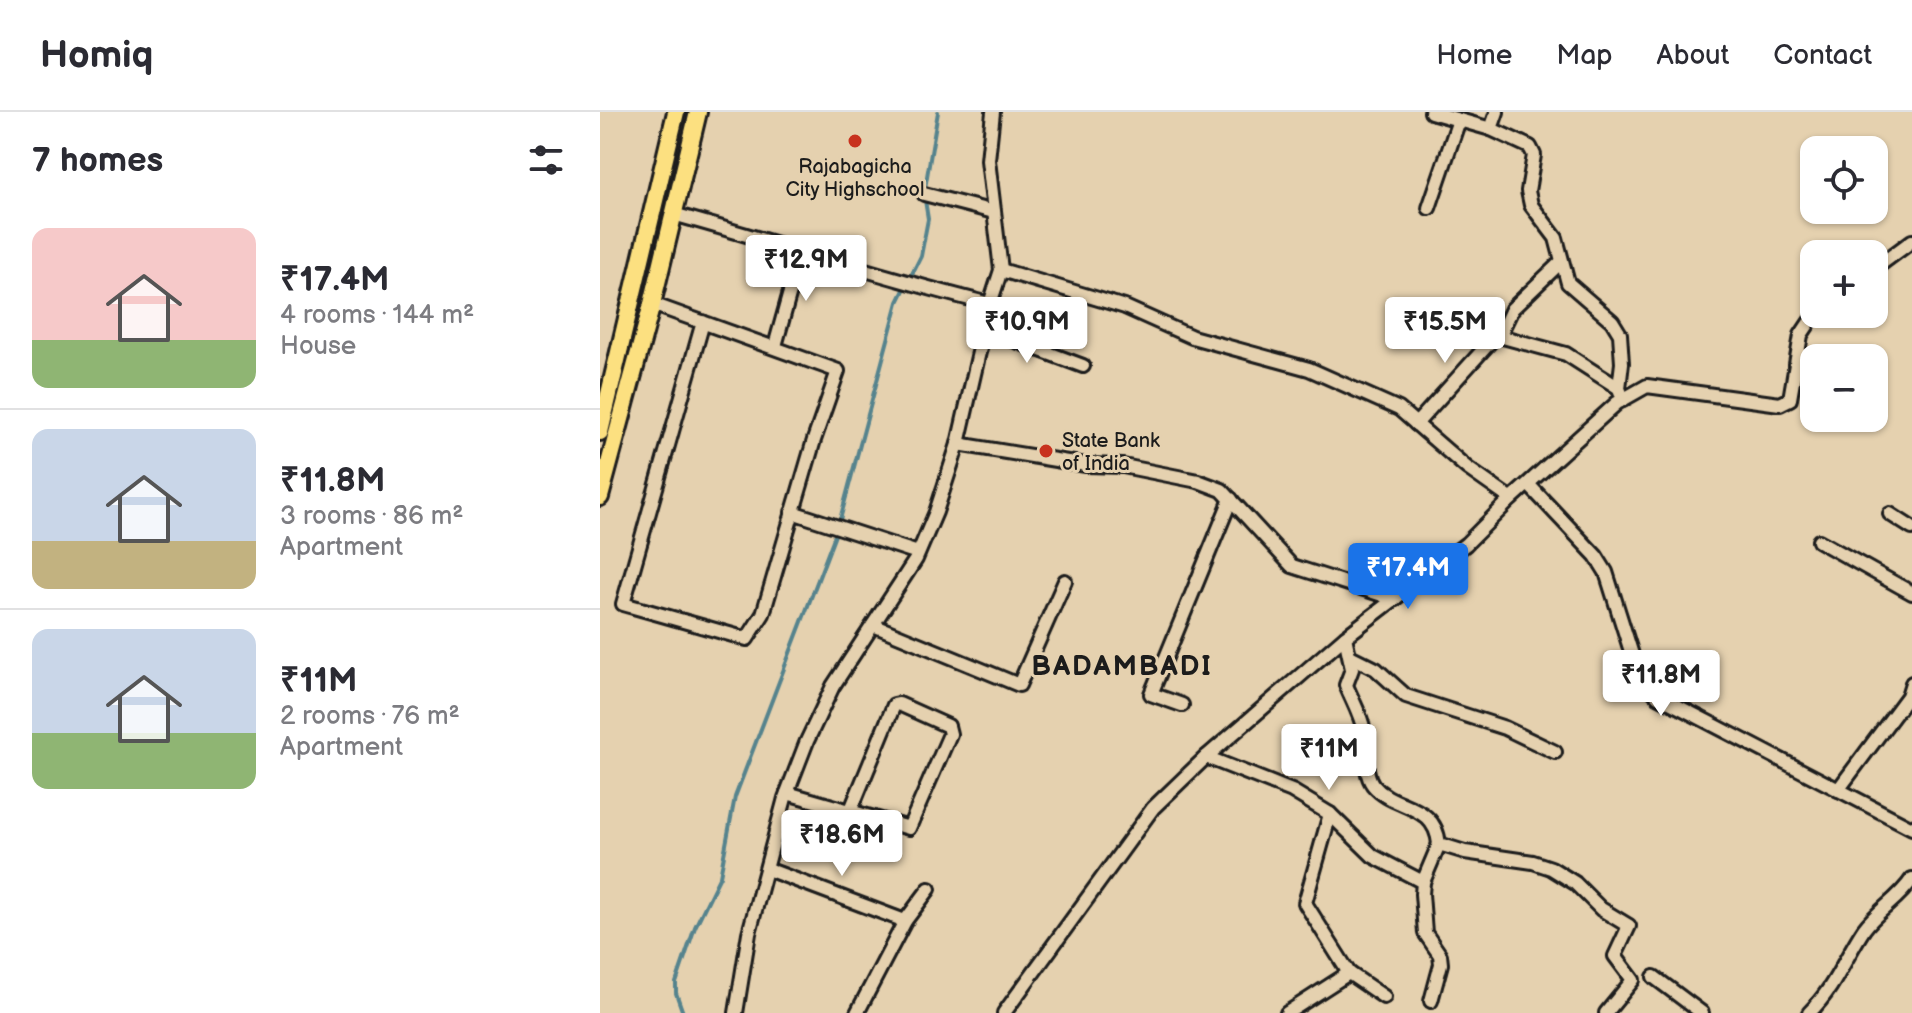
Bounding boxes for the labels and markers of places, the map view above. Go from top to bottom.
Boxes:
marker: Rajabagicha City Highschool [846,132,864,150]
place label: Rajabagicha City Highschool [786,155,924,202]
pin: ₹12.9M [741,235,871,303]
pin: ₹10.9M [962,297,1092,365]
pin: ₹15.5M [1380,297,1510,365]
place label: State Bank of India [1062,429,1160,476]
marker: State Bank of India [1037,442,1055,460]
pin: ₹17.4M [1343,543,1473,611]
pin: ₹11.8M [1596,650,1726,718]
pin: ₹11M [1282,724,1376,792]
pin: ₹18.6M [777,810,907,878]

